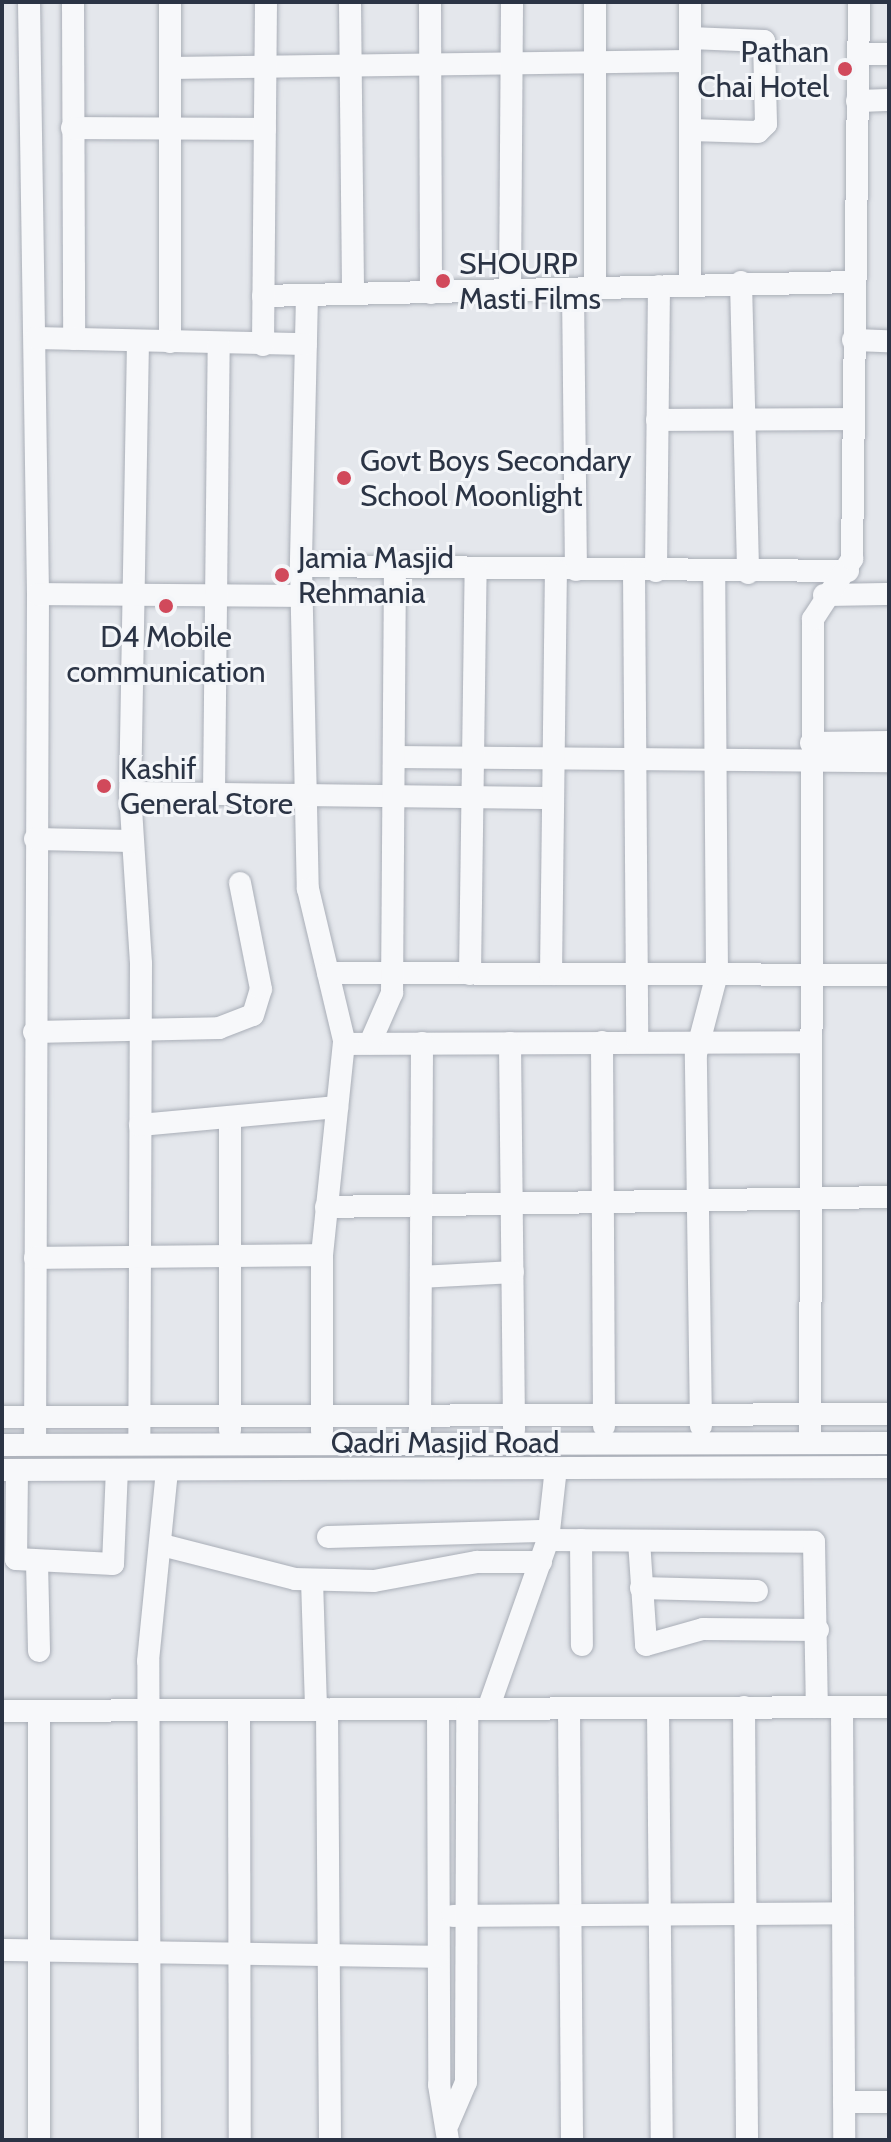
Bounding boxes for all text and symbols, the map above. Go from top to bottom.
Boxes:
place label: Pathan Chai Hotel [697,34,829,104]
marker: Pathan Chai Hotel [836,60,854,78]
place label: SHOURP Masti Films [459,246,601,316]
marker: SHOURP Masti Films [434,272,452,290]
place label: Govt Boys Secondary School Moonlight [360,443,631,514]
marker: Govt Boys Secondary School Moonlight [335,469,353,487]
place label: Jamia Masjid Rehmania [298,540,454,610]
marker: Jamia Masjid Rehmania [273,566,291,584]
marker: D4 Mobile communication [157,597,175,615]
place label: D4 Mobile communication [67,619,265,690]
place label: Kashif General Store [120,751,293,822]
marker: Kashif General Store [95,777,113,795]
street label: Qadri Masjid Road [331,1425,559,1461]

